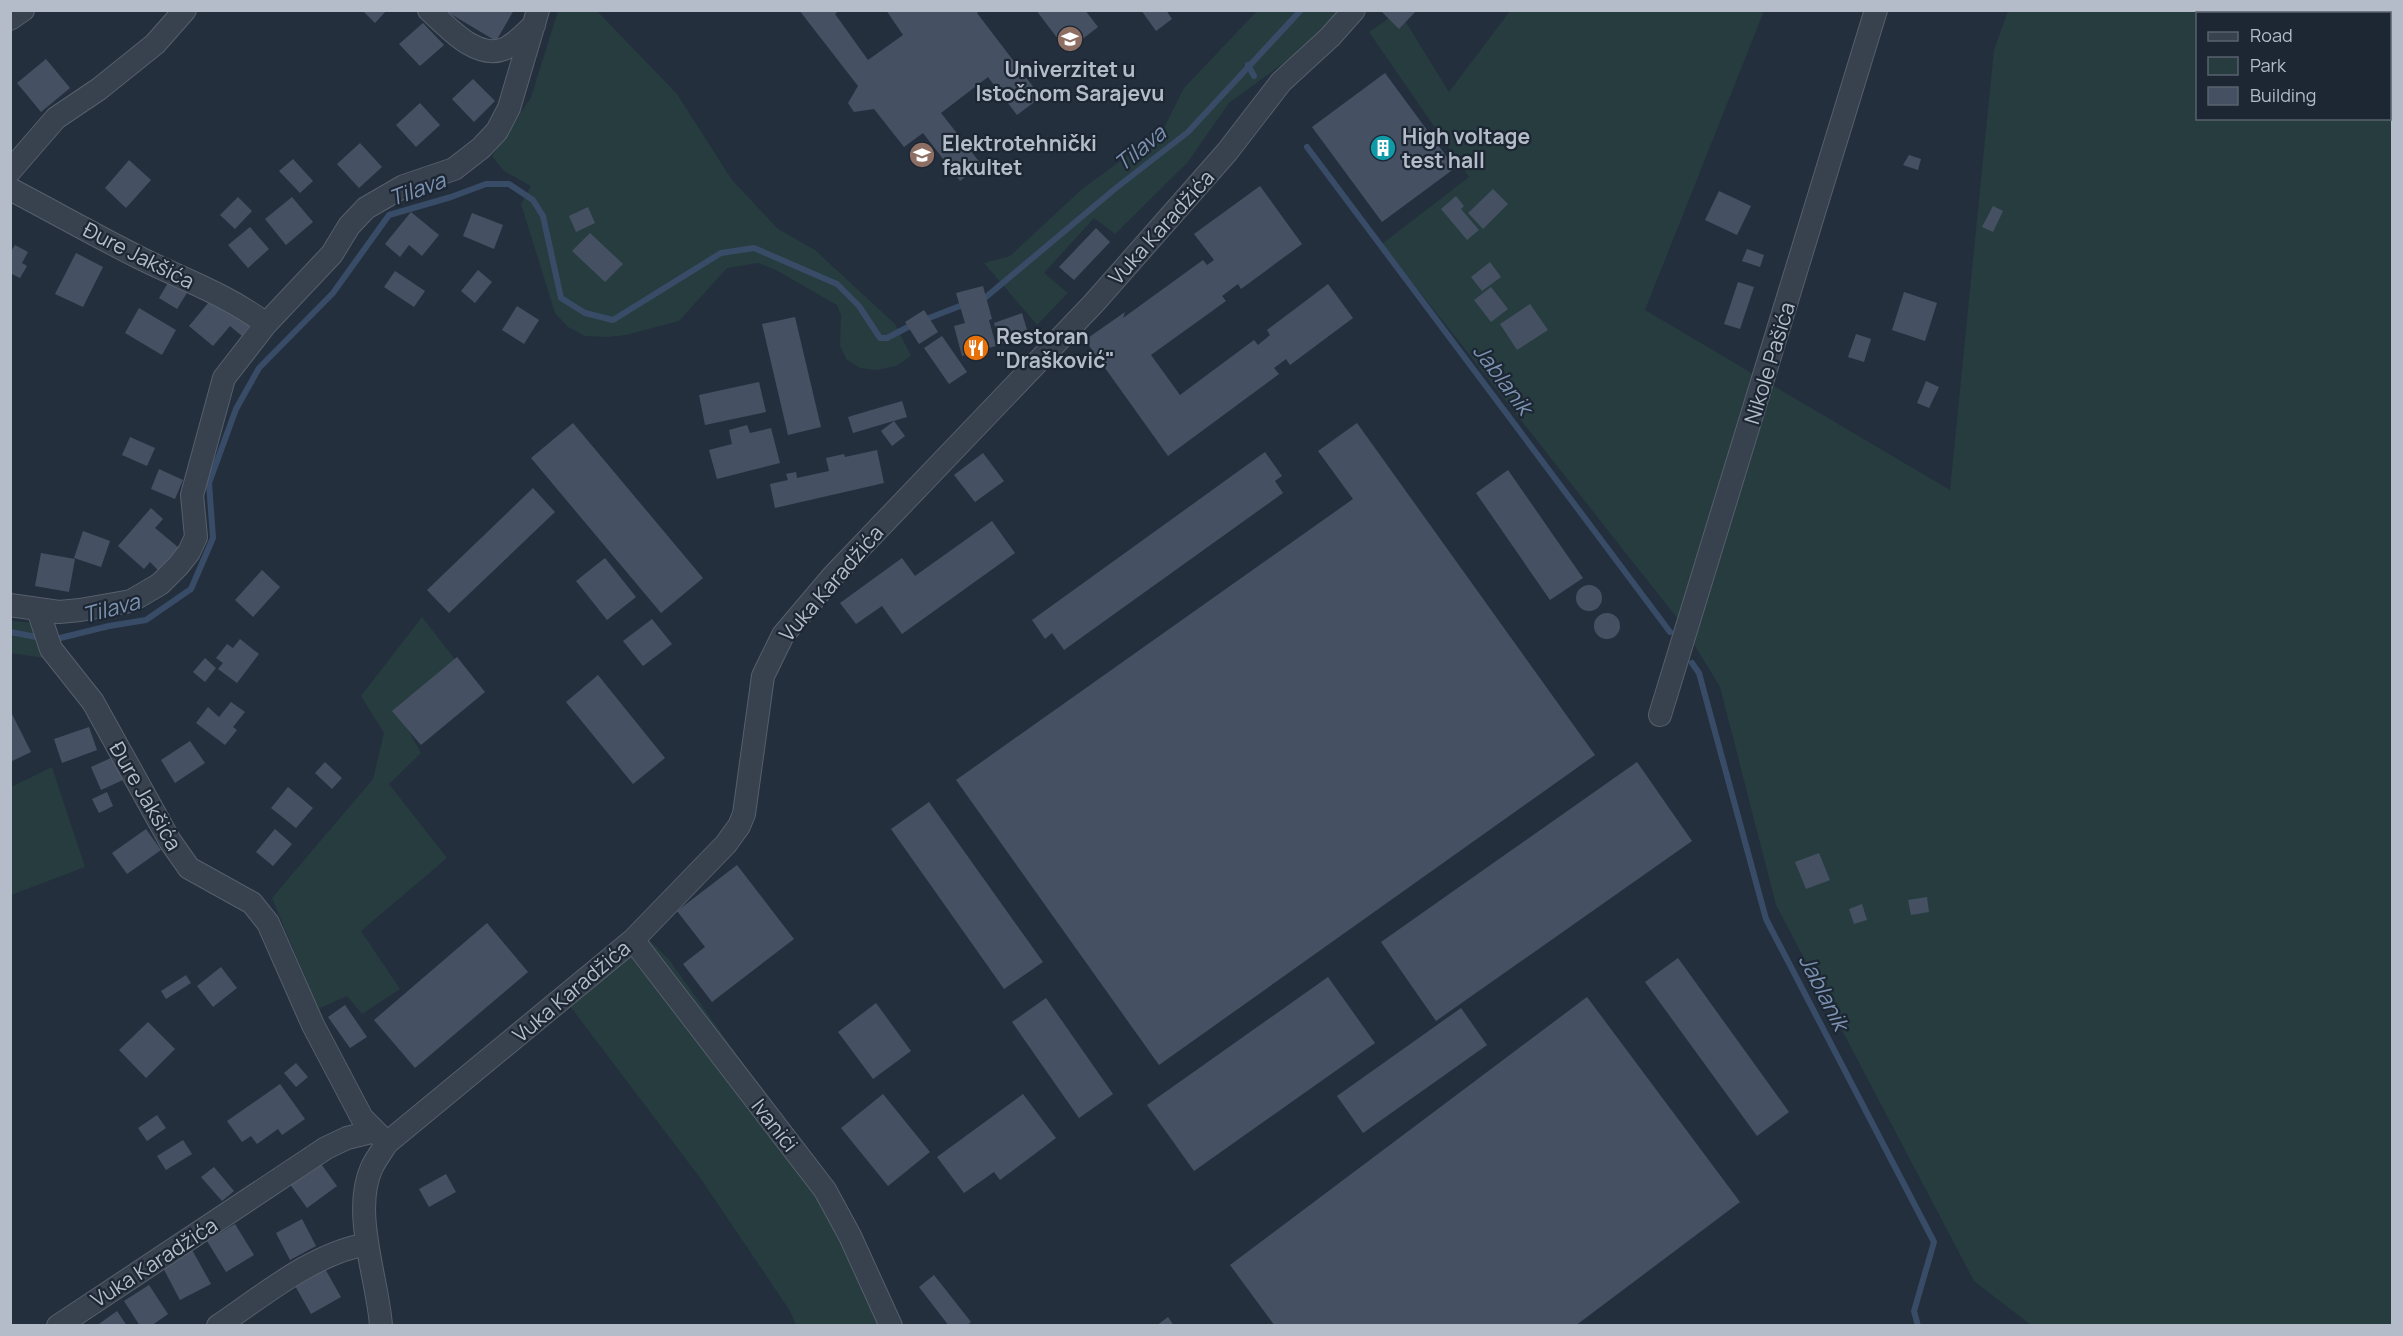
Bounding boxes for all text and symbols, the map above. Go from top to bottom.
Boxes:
legend [2196,12,2391,120]
text: Road [2250,23,2293,47]
school or university icon: Univerzitet u Istočnom Sarajevu [1055,24,1085,54]
text: Park [2250,53,2287,77]
place label: Univerzitet u Istočnom Sarajevu [975,55,1165,107]
text: Building [2250,83,2316,107]
water label: Tilava [1108,117,1173,178]
place label: High voltage test hall [1402,122,1530,174]
place label: Elektrotehnički fakultet [942,129,1097,181]
building icon: High voltage test hall [1368,133,1398,163]
school or university icon: Elektrotehnički fakultet [907,140,937,170]
water label: Tilava [385,164,451,213]
street label: Vuka Karadžića [1102,164,1220,290]
street label: Đure Jakšića [79,215,199,295]
street label: Nikole Pašića [1737,299,1801,427]
place label: Restoran "Drašković" [996,322,1115,374]
restaurant icon: Restoran "Drašković" [961,333,991,363]
water label: Jablanik [1466,337,1541,423]
street label: Vuka Karadžića [773,519,889,647]
water label: Tilava [79,586,145,630]
street label: Đure Jakšića [104,737,188,855]
street label: Vuka Karadžića [506,934,636,1048]
water label: Jablanik [1792,949,1857,1038]
street label: Ivanići [745,1093,805,1157]
street label: Vuka Karadžića [85,1211,223,1313]

